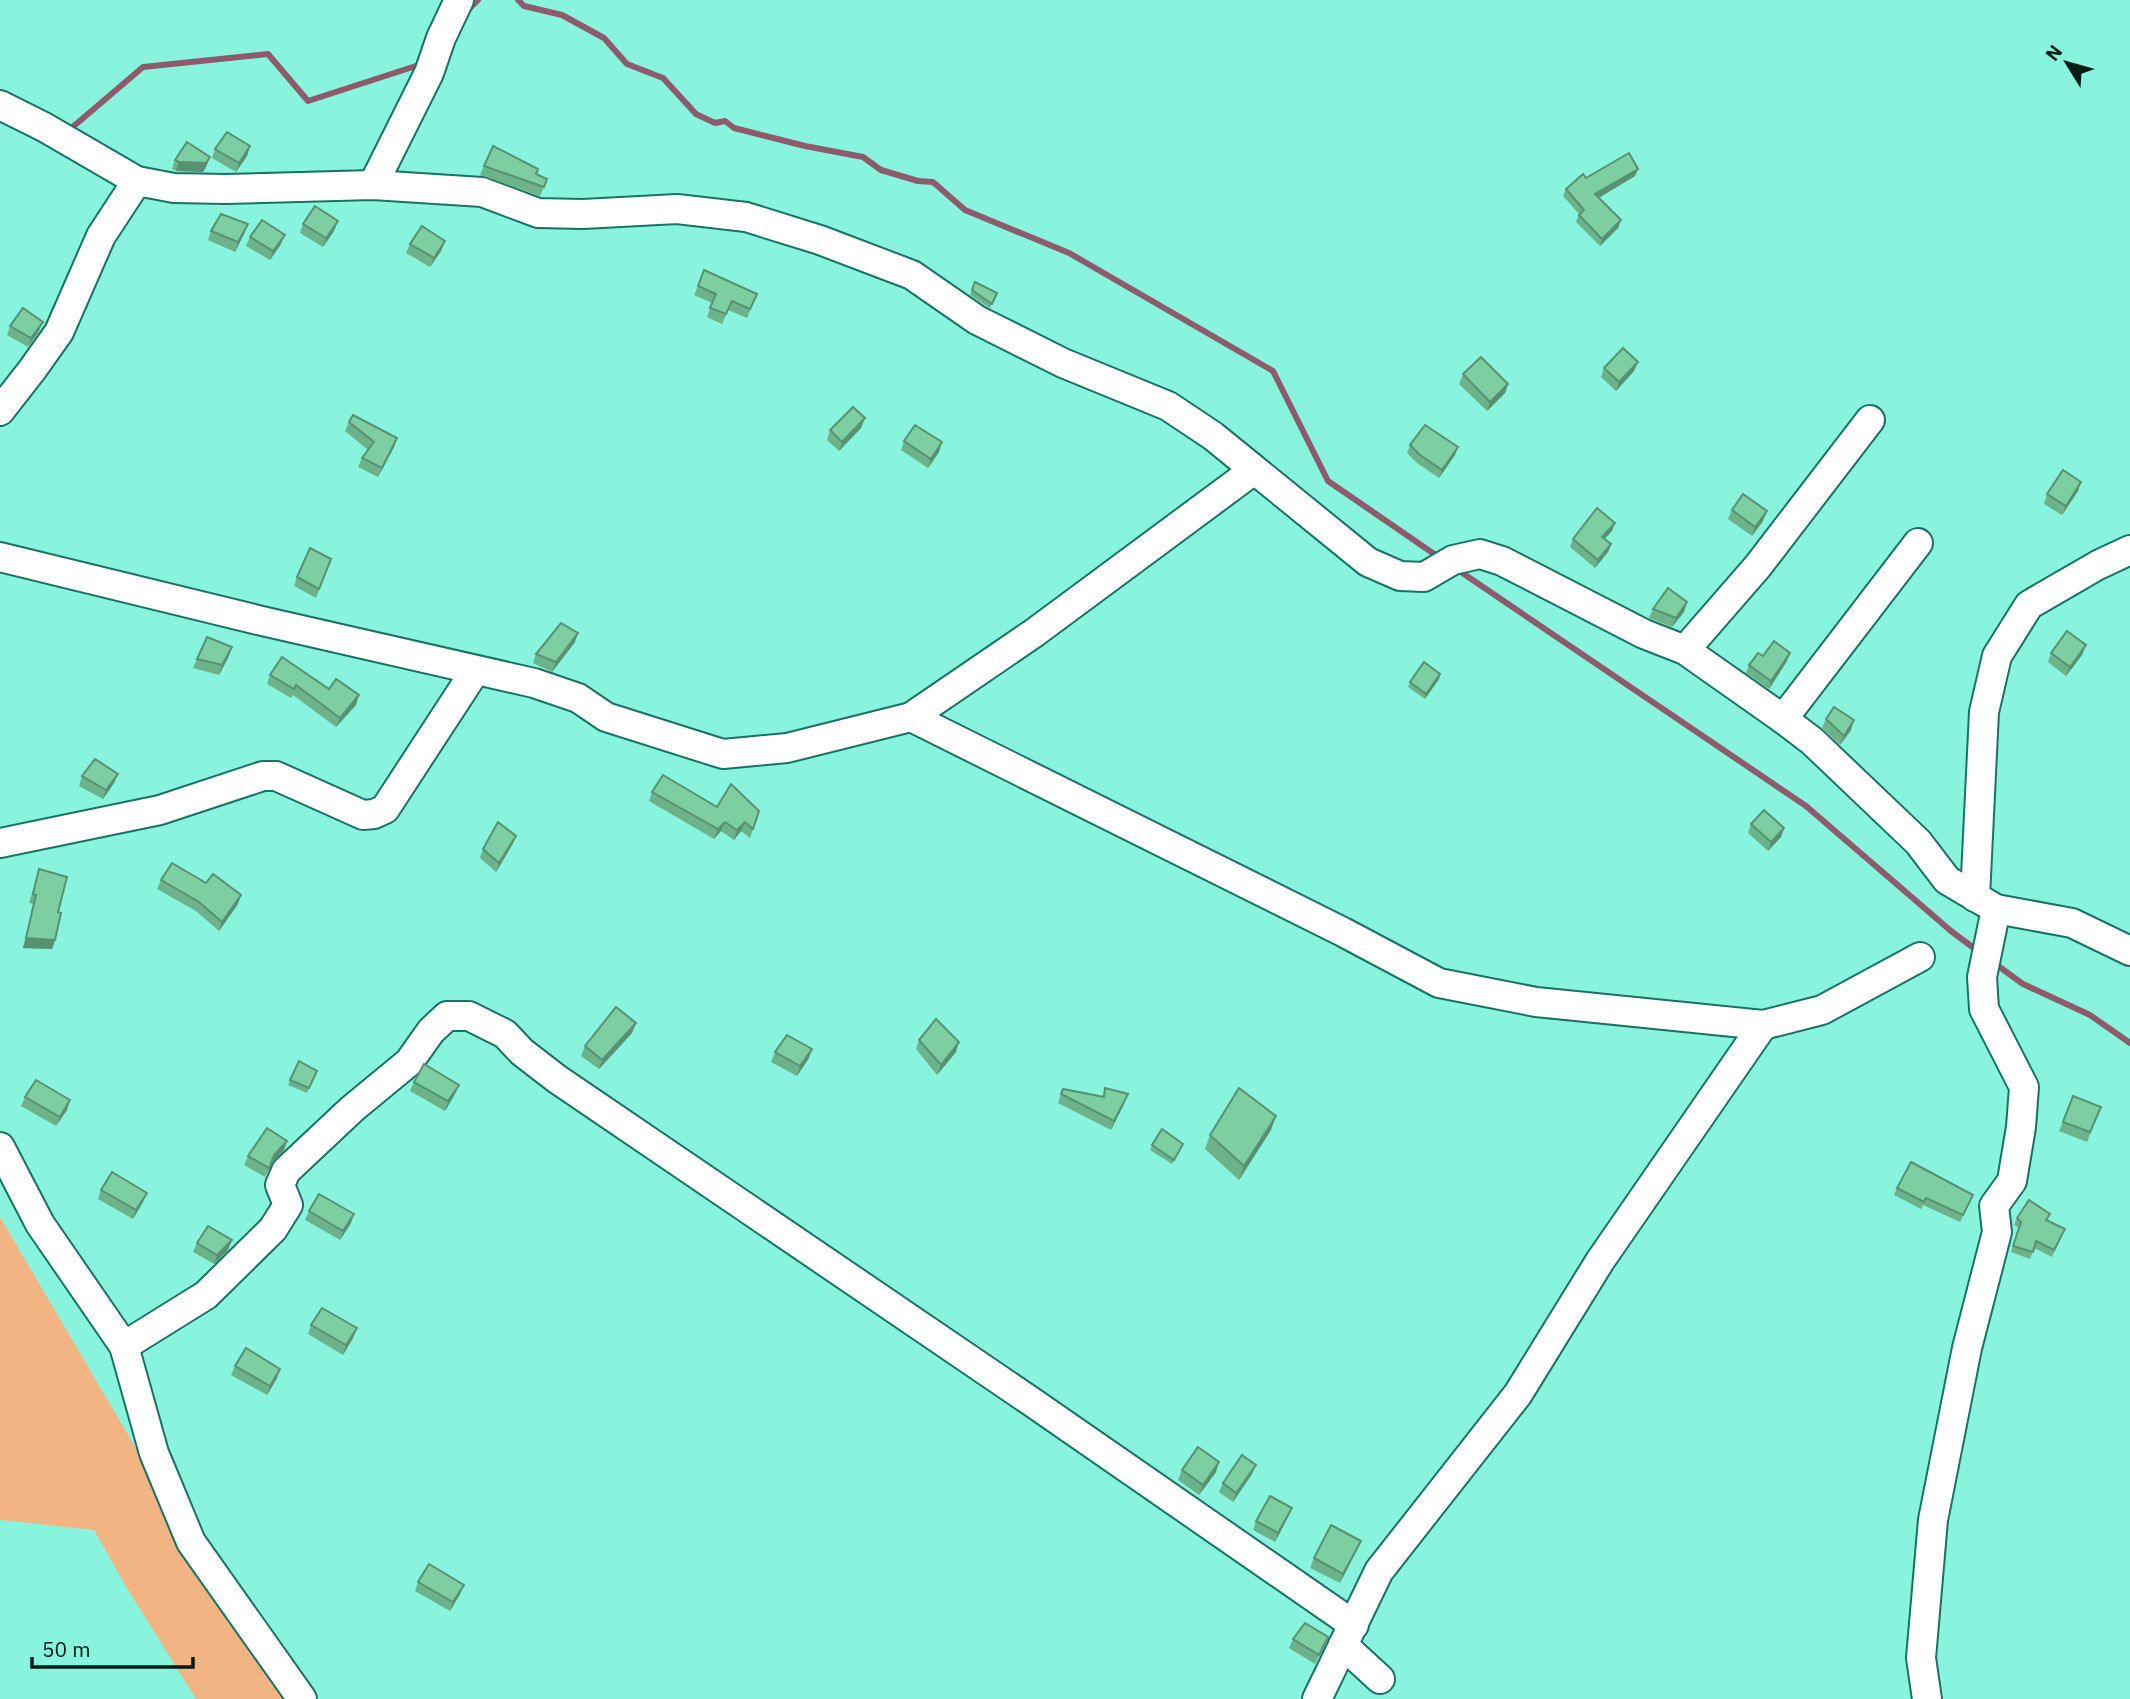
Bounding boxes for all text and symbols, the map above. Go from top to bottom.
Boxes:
north arrow [2032,28,2102,98]
text: N [2040,40,2067,65]
scale bar [32,1626,192,1670]
text: 50 m [42,1635,91,1663]

